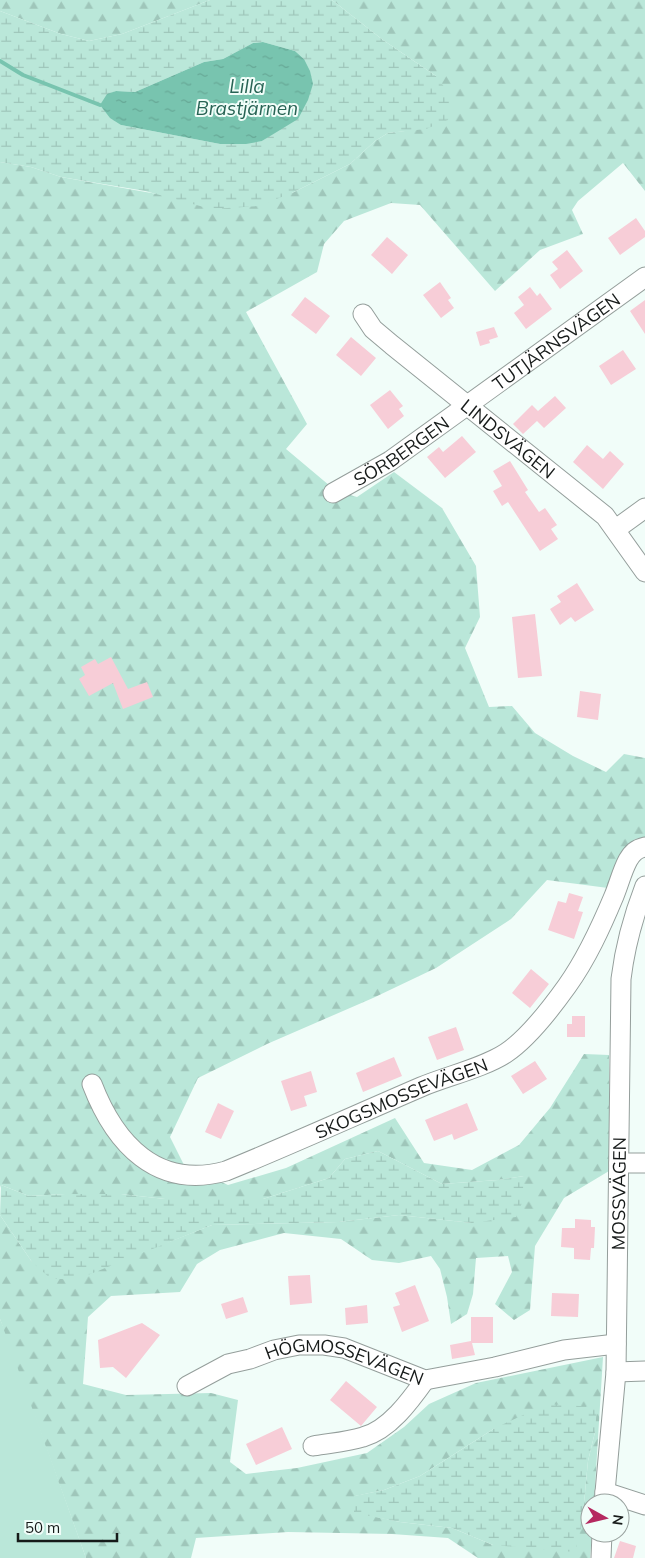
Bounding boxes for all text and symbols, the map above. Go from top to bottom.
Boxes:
water label: Lilla Brastjärnen [196,74,298,120]
street label: TUTJÄRNSVÄGEN [488,288,624,395]
street label: LINDSVÄGEN [457,394,560,483]
street label: SÖRBERGEN [349,411,453,491]
street label: SKOGSMOSSEVÄGEN [311,1053,491,1143]
street label: MOSSVÄGEN [606,1137,630,1250]
street label: HÖGMOSSEVÄGEN [261,1333,427,1390]
north arrow [580,1493,630,1543]
scale bar [18,1510,116,1542]
text: N [608,1513,628,1526]
text: 50 m [25,1518,60,1537]

